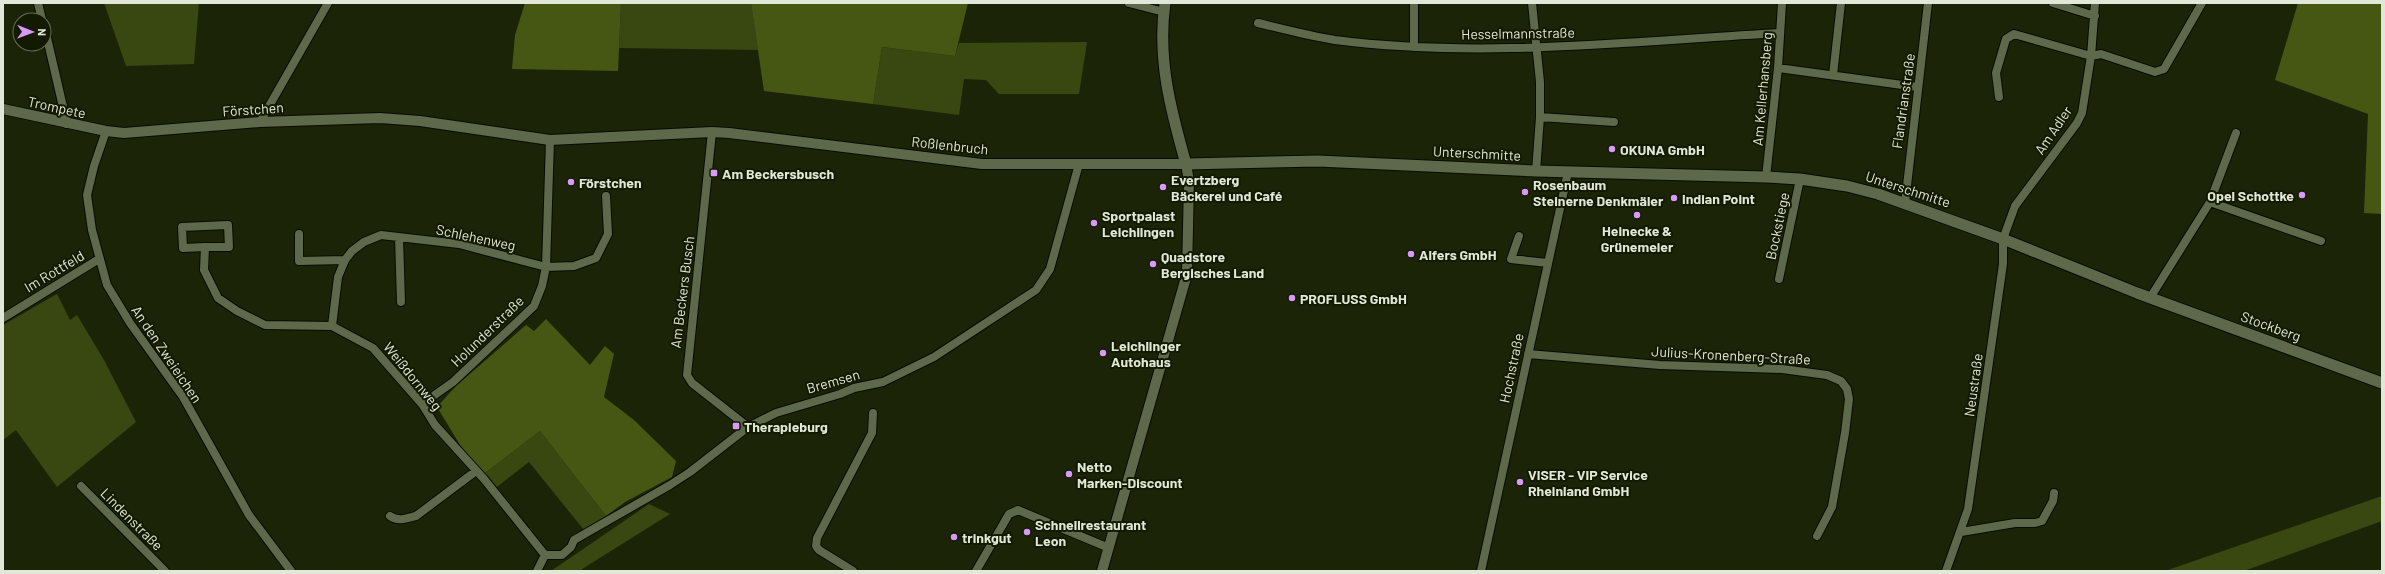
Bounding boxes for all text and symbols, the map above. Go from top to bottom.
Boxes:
north arrow [12,12,52,52]
street label: Hesselmannstraße [1461,24,1575,42]
text: N [36,28,49,36]
street label: Am Kellerhansberg [1749,31,1775,147]
street label: Flandrianstraße [1888,52,1918,150]
street label: Trompete [26,93,88,121]
street label: Förstchen [222,98,284,120]
street label: Am Adler [2031,103,2075,157]
street label: Roßlenbruch [911,133,989,157]
place label: OKUNA GmbH [1620,141,1705,158]
street label: Unterschmitte [1433,142,1521,164]
marker: OKUNA GmbH [1607,144,1617,154]
place label: Am Beckersbusch [722,165,834,182]
street label: Unterschmitte [1863,167,1953,211]
marker: Am Beckersbusch [709,168,719,178]
place label: Evertzberg Bäckerei und Café [1171,171,1283,204]
place label: Förstchen [579,174,642,191]
place label: Rosenbaum Steinerne Denkmäler [1533,176,1664,209]
marker: Förstchen [566,177,576,187]
marker: Evertzberg Bäckerei und Café [1158,182,1168,192]
marker: Rosenbaum Steinerne Denkmäler [1520,187,1530,197]
place label: Opel Schottke [2207,187,2294,204]
place label: Indian Point [1682,190,1755,207]
marker: Opel Schottke [2297,190,2307,200]
street label: Bockstiege [1762,191,1792,261]
marker: Indian Point [1669,193,1679,203]
place label: Sportpalast Leichlingen [1102,207,1175,240]
marker: Heinecke & Grünemeier [1632,210,1642,220]
marker: Sportpalast Leichlingen [1089,218,1099,228]
street label: Schlehenweg [435,220,517,254]
place label: Heinecke & Grünemeier [1601,222,1674,255]
street label: Am Beckers Busch [667,235,697,349]
street label: Im Rottfeld [21,246,87,296]
place label: Alfers GmbH [1419,246,1497,263]
place label: Quadstore Bergisches Land [1161,248,1264,281]
marker: Alfers GmbH [1406,249,1416,259]
marker: Quadstore Bergisches Land [1148,259,1158,269]
place label: PROFLUSS GmbH [1300,290,1407,307]
street label: Holunderstraße [447,292,527,370]
marker: PROFLUSS GmbH [1287,293,1297,303]
street label: An den Zweieichen [128,302,206,406]
street label: Stockberg [2239,307,2303,345]
street label: Hochstraße [1495,332,1527,404]
place label: Leichlinger Autohaus [1111,337,1181,370]
street label: Weißdornweg [380,338,446,414]
street label: Julius-Kronenberg-Straße [1651,342,1811,368]
marker: Leichlinger Autohaus [1098,348,1108,358]
street label: Neustraße [1960,352,1986,418]
street label: Bremsen [804,365,862,397]
place label: Therapieburg [744,418,828,435]
marker: Therapieburg [731,421,741,431]
place label: Netto Marken-Discount [1077,458,1183,491]
place label: VISER - VIP Service Rheinland GmbH [1528,466,1648,499]
marker: Netto Marken-Discount [1064,469,1074,479]
marker: VISER - VIP Service Rheinland GmbH [1515,477,1525,487]
street label: Lindenstraße [97,484,167,554]
place label: Schnellrestaurant Leon [1035,516,1146,549]
marker: Schnellrestaurant Leon [1022,527,1032,537]
place label: trinkgut [962,529,1012,546]
marker: trinkgut [949,532,959,542]

